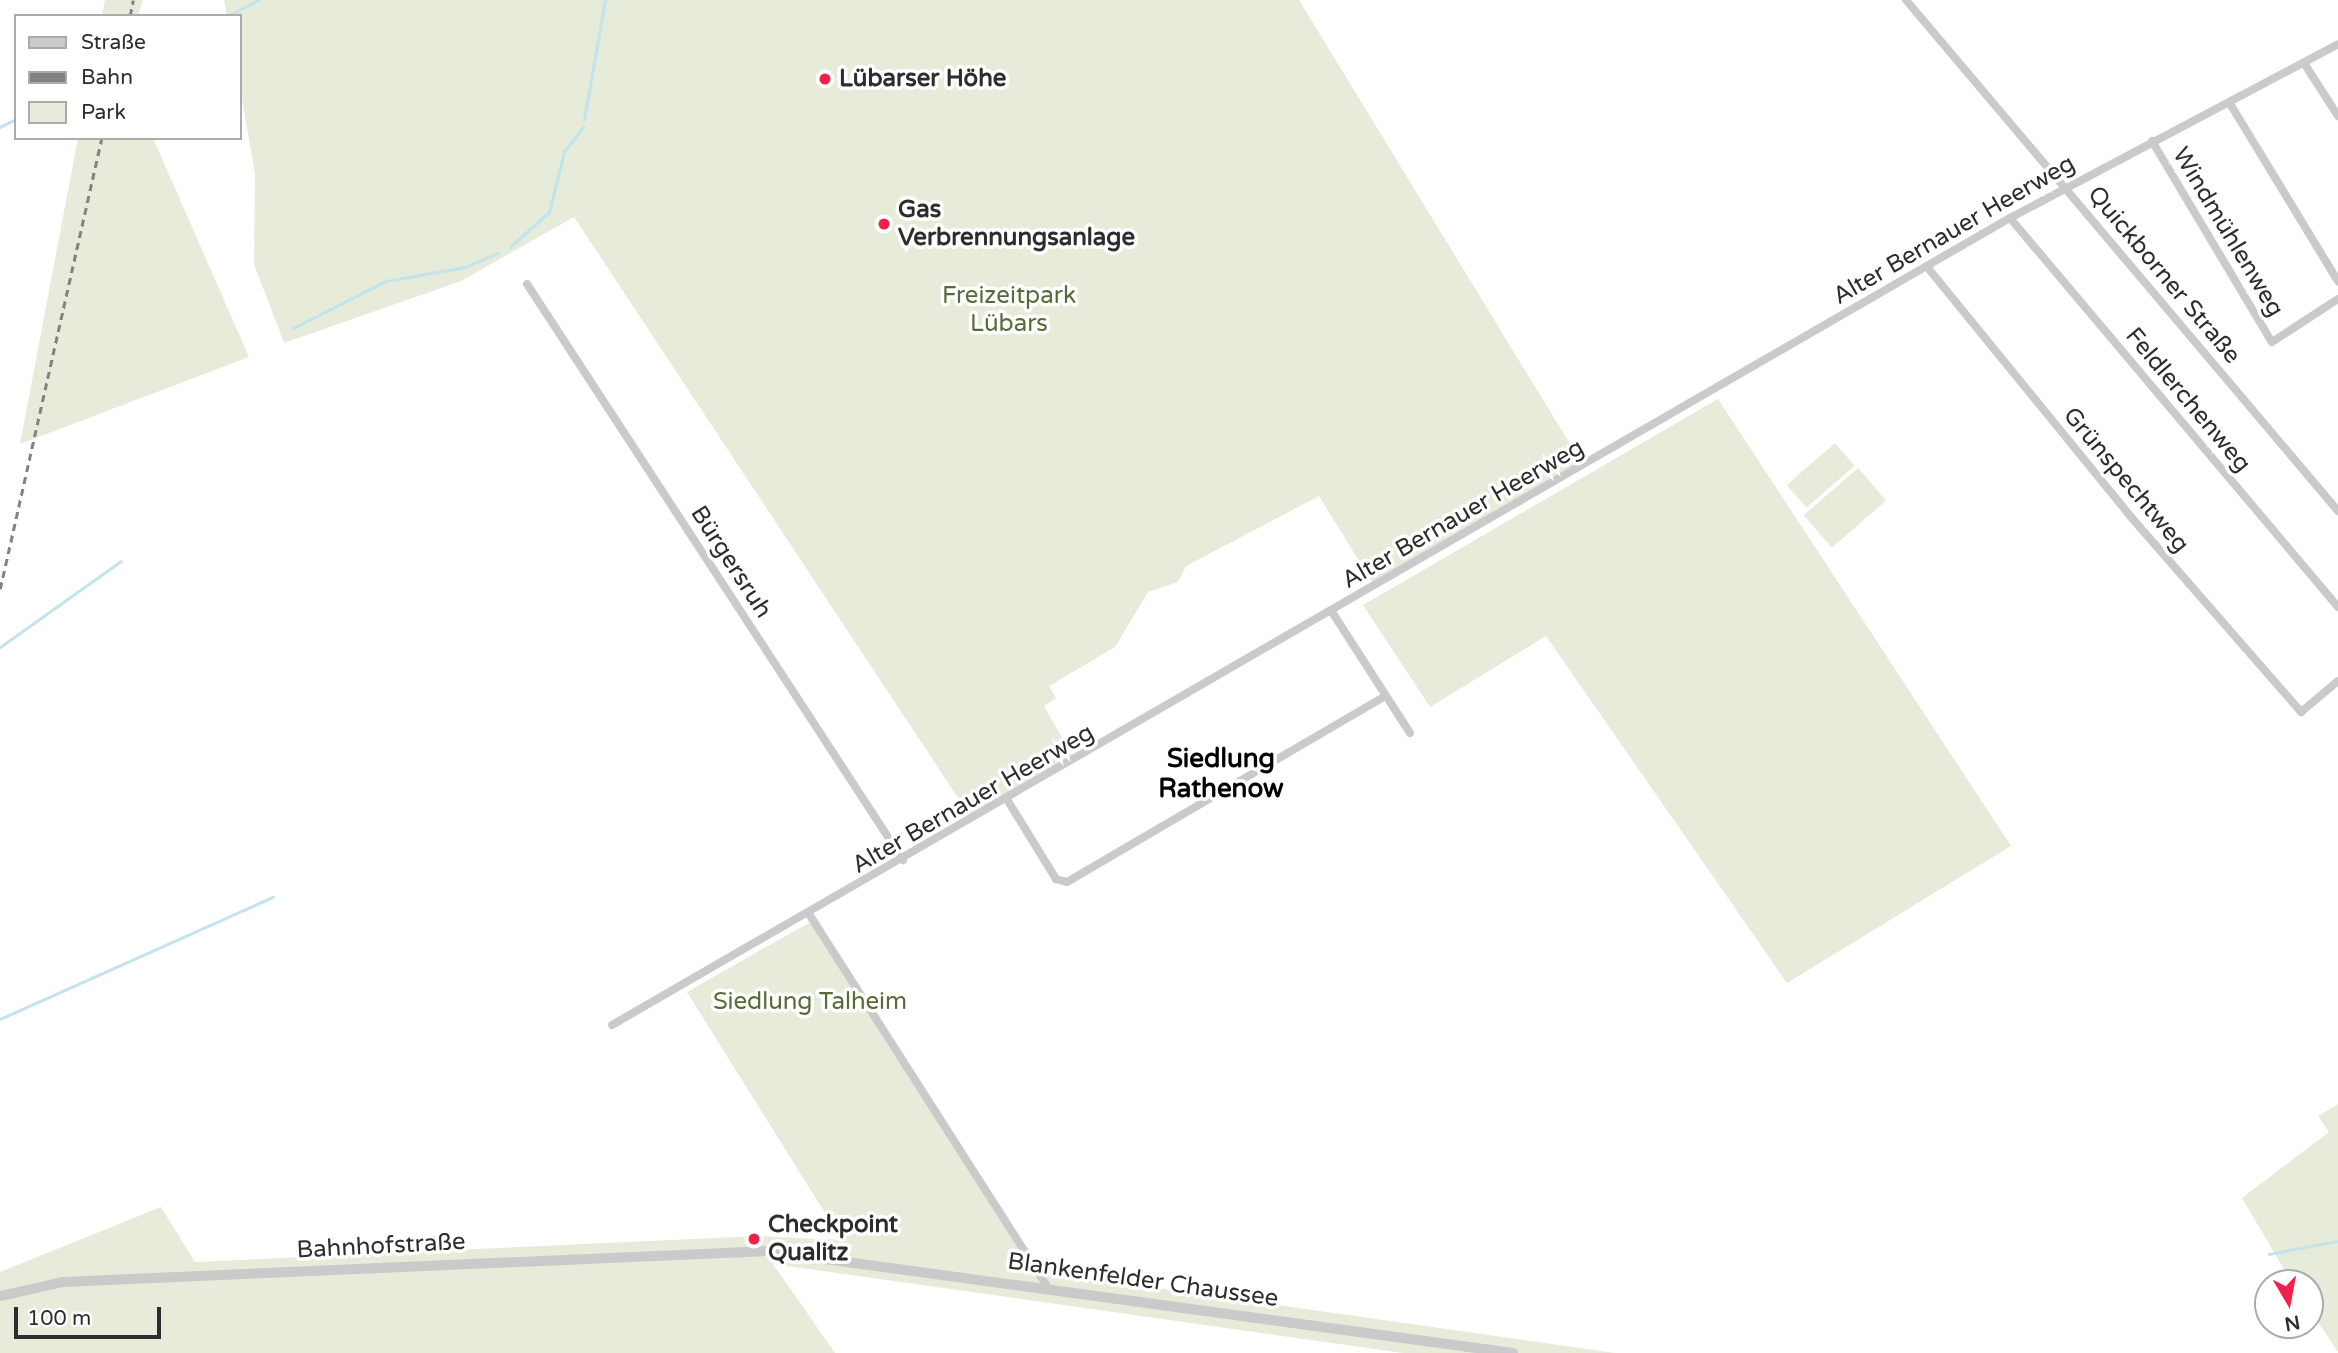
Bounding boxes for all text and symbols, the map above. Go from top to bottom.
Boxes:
legend [14,14,242,140]
text: Straße [81,30,146,55]
text: Bahn [81,65,133,90]
place label: Lübarser Höhe [839,65,1006,93]
marker: Lübarser Höhe [817,71,833,87]
text: Park [81,100,126,125]
street label: Windmühlenweg [2166,142,2290,322]
street label: Alter Bernauer Heerweg [1828,149,2080,311]
street label: Quickborner Straße [2081,180,2247,370]
place label: Gas Verbrennungsanlage [898,196,1135,252]
marker: Gas Verbrennungsanlage [876,216,892,232]
park label: Freizeitpark Lübars [942,282,1076,338]
street label: Feldlerchenweg [2119,322,2257,478]
street label: Grünspechtweg [2057,402,2195,558]
street label: Alter Bernauer Heerweg [1337,433,1589,595]
street label: Bürgersruh [684,501,778,623]
street label: Alter Bernauer Heerweg [847,718,1099,880]
district label: Siedlung Rathenow [1158,743,1284,804]
park label: Siedlung Talheim [713,988,907,1016]
place label: Checkpoint Qualitz [768,1211,898,1267]
street label: Bahnhofstraße [296,1227,466,1265]
marker: Checkpoint Qualitz [746,1231,762,1247]
street label: Blankenfelder Chaussee [1006,1247,1280,1313]
north arrow [2254,1269,2324,1339]
scale bar [18,1294,164,1338]
text: 100 m [27,1306,91,1331]
text: N [2283,1311,2302,1335]

